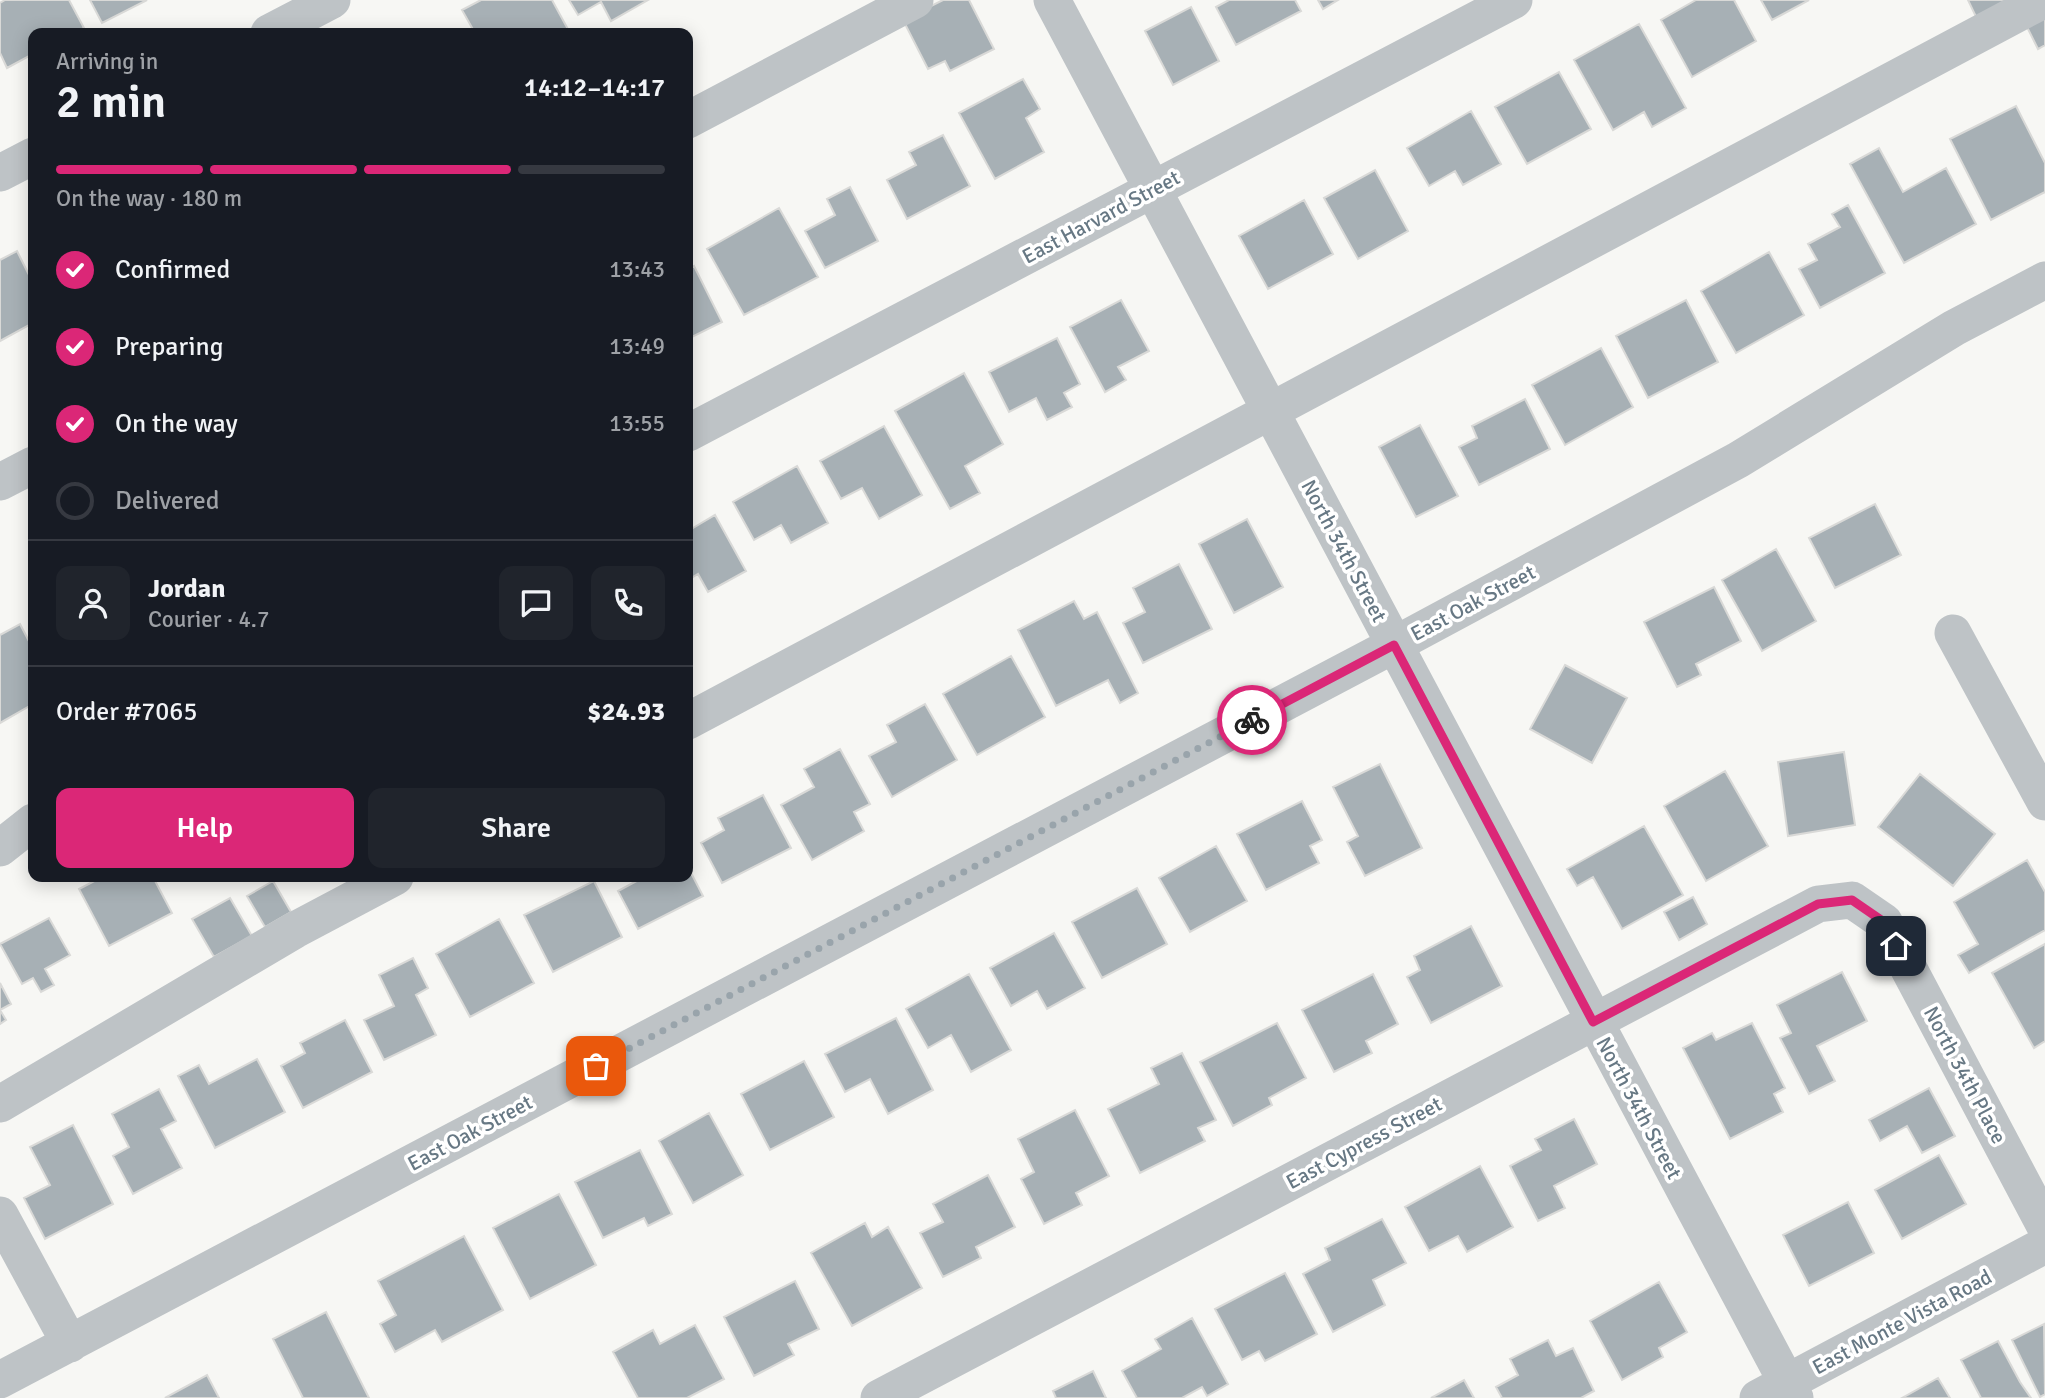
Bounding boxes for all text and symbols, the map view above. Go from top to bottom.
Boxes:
text: Arriving in [56,47,158,76]
text: 14:12–14:17 [524,72,665,104]
text: 2 min [56,74,166,130]
street label: East Harvard Street [1018,164,1184,270]
text: On the way · 180 m [56,184,242,213]
icon: check [56,251,94,289]
text: Confirmed [115,254,230,286]
text: 13:43 [609,255,665,284]
icon: check [56,328,94,366]
text: Preparing [115,331,223,363]
text: 13:49 [609,332,665,361]
icon: check [56,405,94,443]
text: On the way [115,408,238,440]
text: 13:55 [609,409,665,438]
street label: North 34th Street [1296,475,1392,627]
text: Delivered [115,485,220,517]
street label: East Oak Street [1406,559,1540,647]
button: person [56,566,130,640]
button: chat [499,566,573,640]
button: phone [591,566,665,640]
text: Jordan [148,573,225,605]
text: Courier · 4.7 [148,605,269,634]
courier [1217,685,1287,755]
text: Order #7065 [56,696,197,728]
text: $24.93 [587,696,665,728]
icon: bike [1233,701,1271,739]
button: Help [56,788,354,868]
button: Share [368,788,665,868]
pin [1866,916,1926,976]
icon: home [1877,927,1915,965]
street label: North 34th Place [1918,1002,2012,1148]
street label: North 34th Street [1591,1032,1687,1184]
pin [566,1036,626,1096]
icon: bag [577,1047,615,1085]
street label: East Oak Street [403,1089,537,1177]
street label: East Cypress Street [1282,1091,1446,1195]
street label: East Monte Vista Road [1808,1264,1996,1380]

